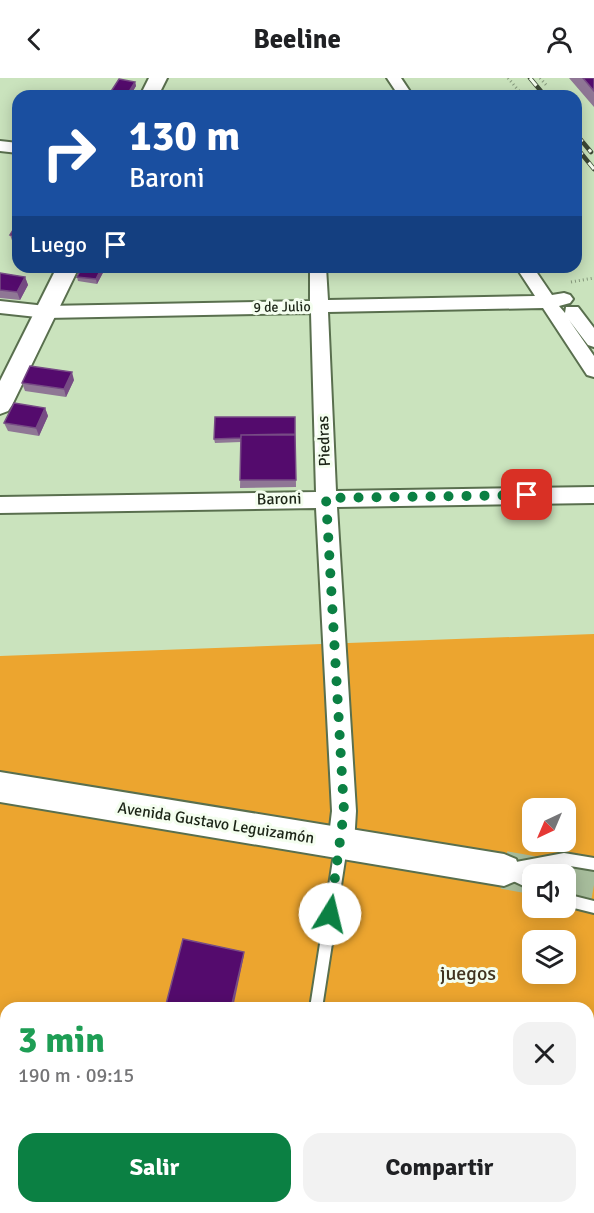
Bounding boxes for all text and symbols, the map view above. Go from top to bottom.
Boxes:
icon: back [18,23,51,56]
text: Beeline [253,23,341,56]
icon: person [543,23,576,56]
text: 130 m [129,111,240,162]
icon: right [30,114,108,192]
text: Baroni [129,162,205,195]
icon: arrive [99,228,132,261]
text: Luego [30,231,87,258]
street label: 9 de Julio [253,298,311,316]
street label: Piedras [313,415,335,467]
pin [501,469,552,520]
icon: arrive [510,478,543,511]
street label: Baroni [256,489,302,509]
street label: Avenida Gustavo Leguizamón [116,798,316,848]
north arrow [522,798,576,852]
map controls [522,798,576,984]
button: sound [522,864,576,918]
position arrow [298,882,362,946]
button: layers [522,930,576,984]
park label: juegos [440,961,496,986]
text: 3 min [18,1018,105,1063]
button: close [513,1022,576,1085]
text: 190 m · 09:15 [18,1063,134,1088]
button: Salir [18,1133,291,1202]
button: Compartir [303,1133,576,1202]

